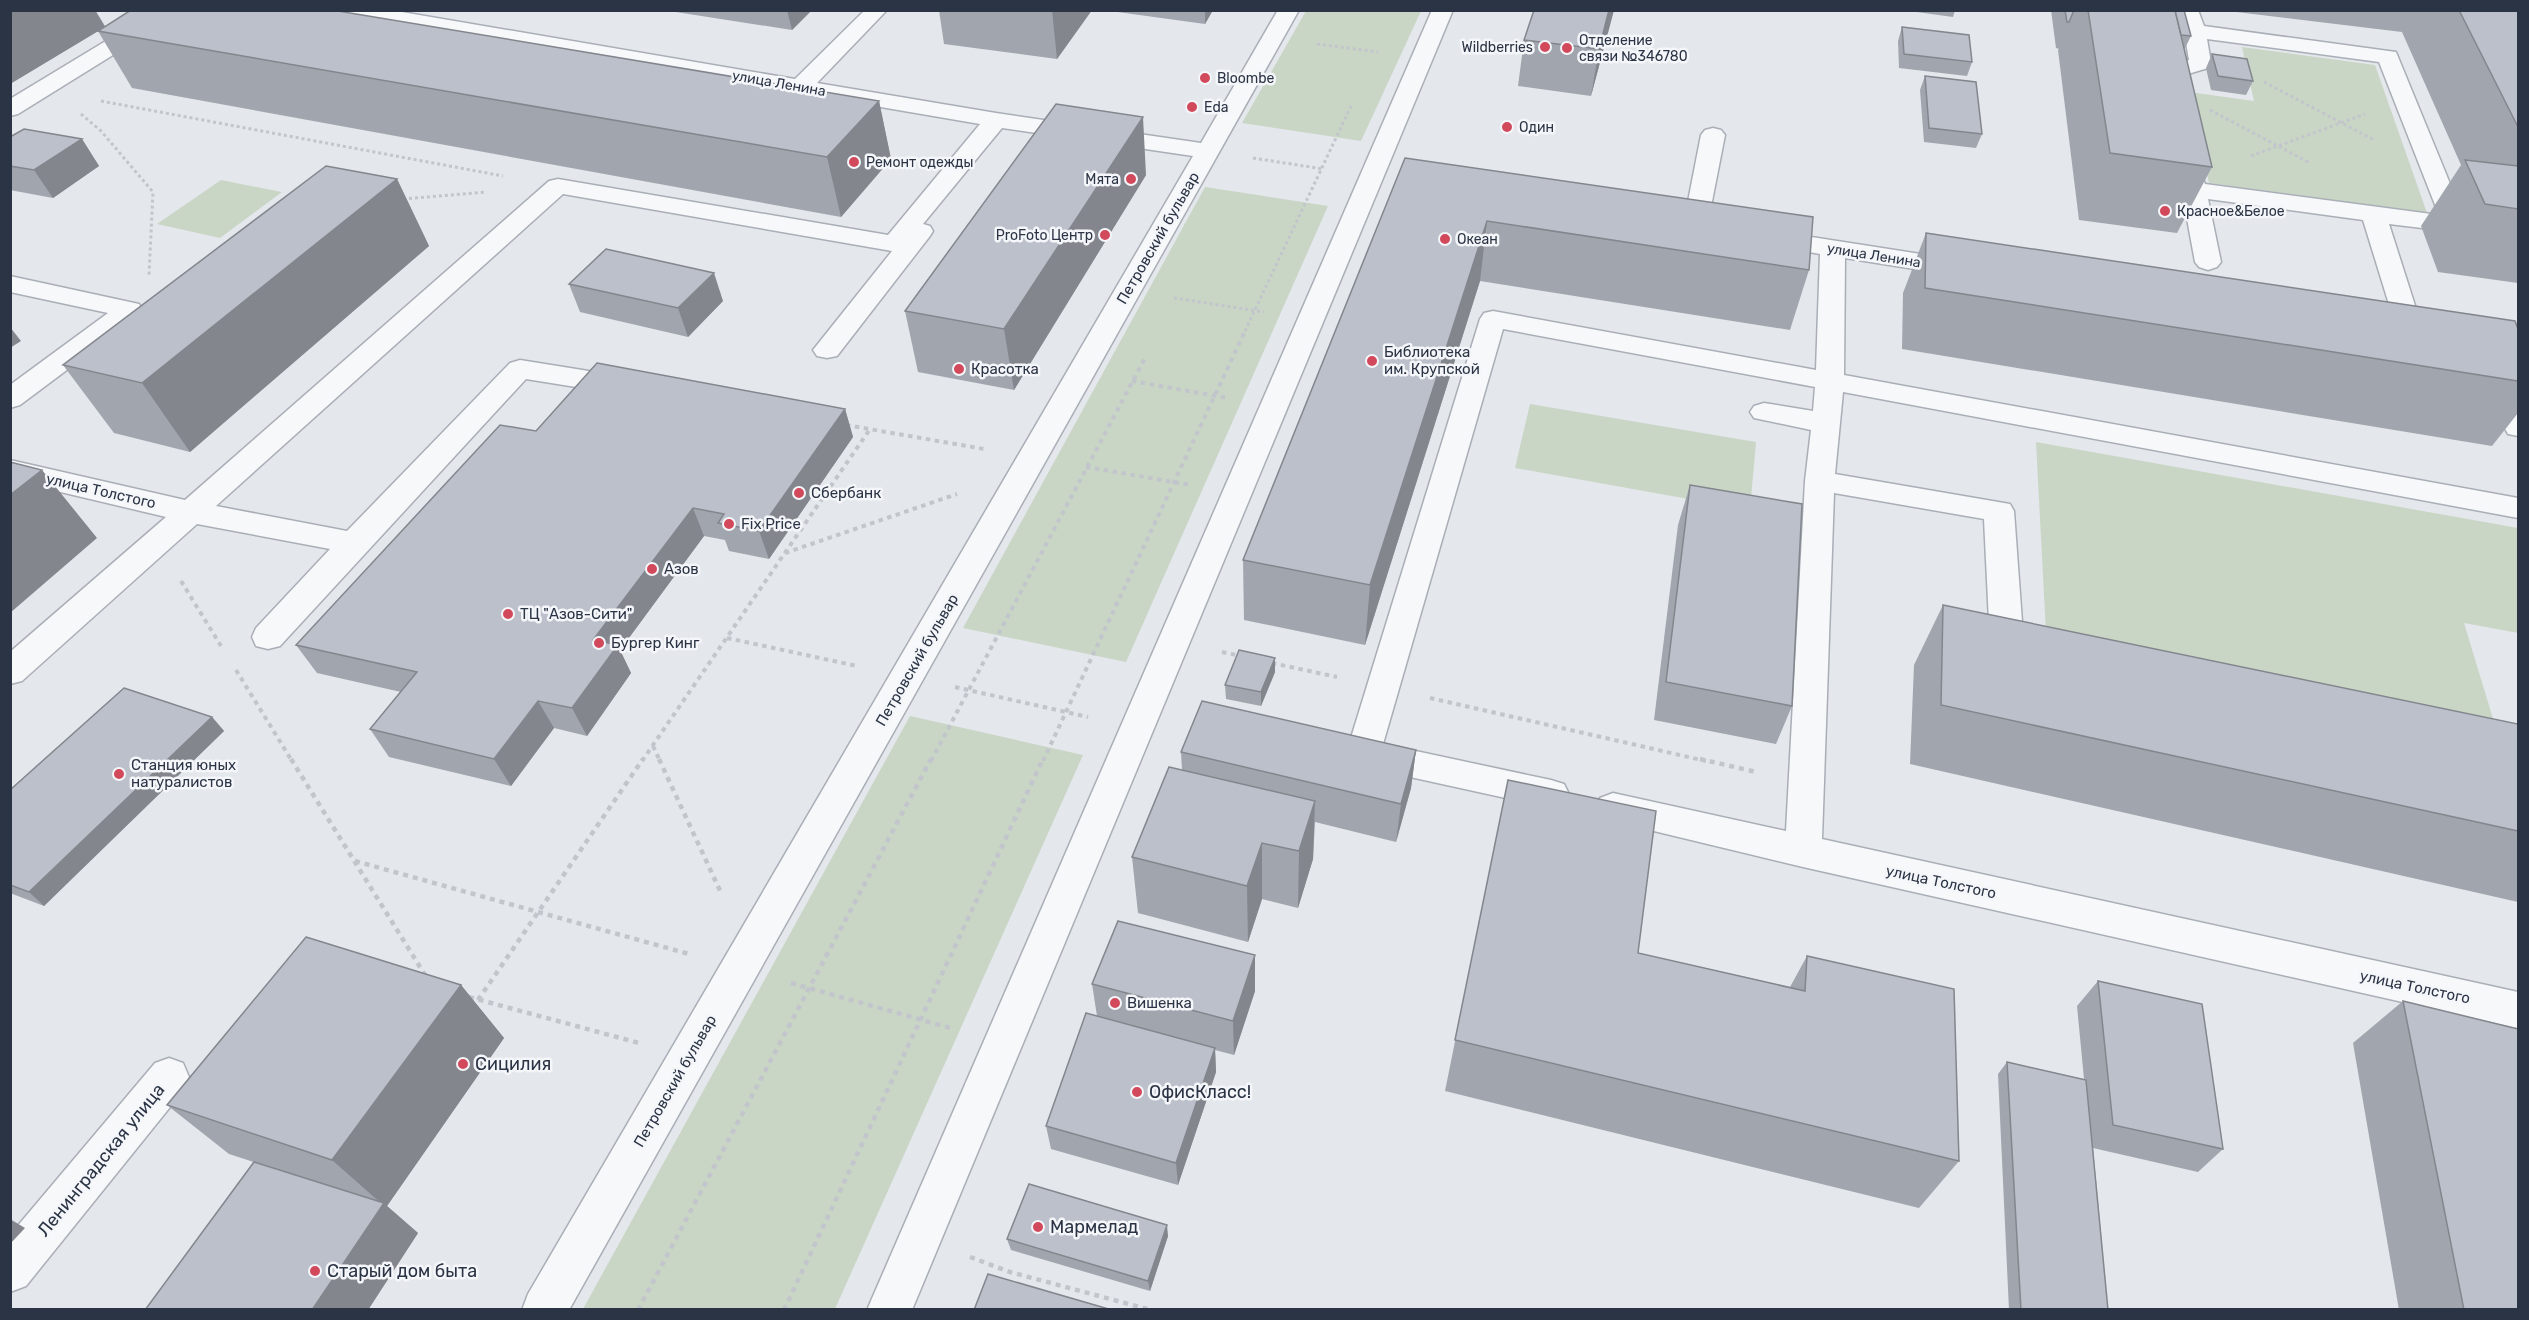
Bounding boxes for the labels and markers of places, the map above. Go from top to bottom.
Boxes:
place label: Отделение связи №346780 [1579,32,1688,65]
place label: Wildberries [1461,39,1533,56]
marker: Wildberries [1538,40,1552,54]
marker: Отделение связи №346780 [1560,41,1574,55]
place label: Bloombe [1217,70,1275,87]
marker: Bloombe [1198,71,1212,85]
place label: Eda [1204,99,1228,116]
marker: Eda [1185,100,1199,114]
place label: Один [1519,119,1554,136]
marker: Один [1500,120,1514,134]
place label: Ремонт одежды [866,154,973,171]
marker: Ремонт одежды [847,155,861,169]
place label: Мята [1085,171,1119,188]
marker: Мята [1124,172,1138,186]
place label: Красное&Белое [2177,203,2285,220]
marker: Красное&Белое [2158,204,2172,218]
place label: ProFoto Центр [996,227,1093,244]
marker: ProFoto Центр [1098,228,1112,242]
place label: Океан [1457,231,1498,248]
marker: Океан [1438,232,1452,246]
place label: Библиотека им. Крупской [1384,343,1480,378]
marker: Библиотека им. Крупской [1365,354,1379,368]
place label: Красотка [971,360,1039,378]
marker: Красотка [952,362,966,376]
place label: Сбербанк [811,484,881,502]
marker: Сбербанк [792,486,806,500]
place label: Fix Price [741,515,801,533]
marker: Fix Price [722,517,736,531]
place label: Азов [664,560,699,578]
marker: Азов [645,562,659,576]
place label: ТЦ "Азов-Сити" [520,605,632,623]
marker: ТЦ "Азов-Сити" [501,607,515,621]
place label: Бургер Кинг [611,634,700,652]
marker: Бургер Кинг [592,636,606,650]
place label: Станция юных натуралистов [131,756,236,791]
marker: Станция юных натуралистов [112,767,126,781]
place label: Вишенка [1127,994,1192,1012]
marker: Вишенка [1108,996,1122,1010]
place label: Сицилия [475,1053,551,1075]
marker: Сицилия [456,1057,470,1071]
place label: ОфисКласс! [1149,1081,1251,1103]
marker: ОфисКласс! [1130,1085,1144,1099]
place label: Мармелад [1050,1216,1139,1238]
marker: Мармелад [1031,1220,1045,1234]
place label: Старый дом быта [327,1260,477,1282]
marker: Старый дом быта [308,1264,322,1278]

